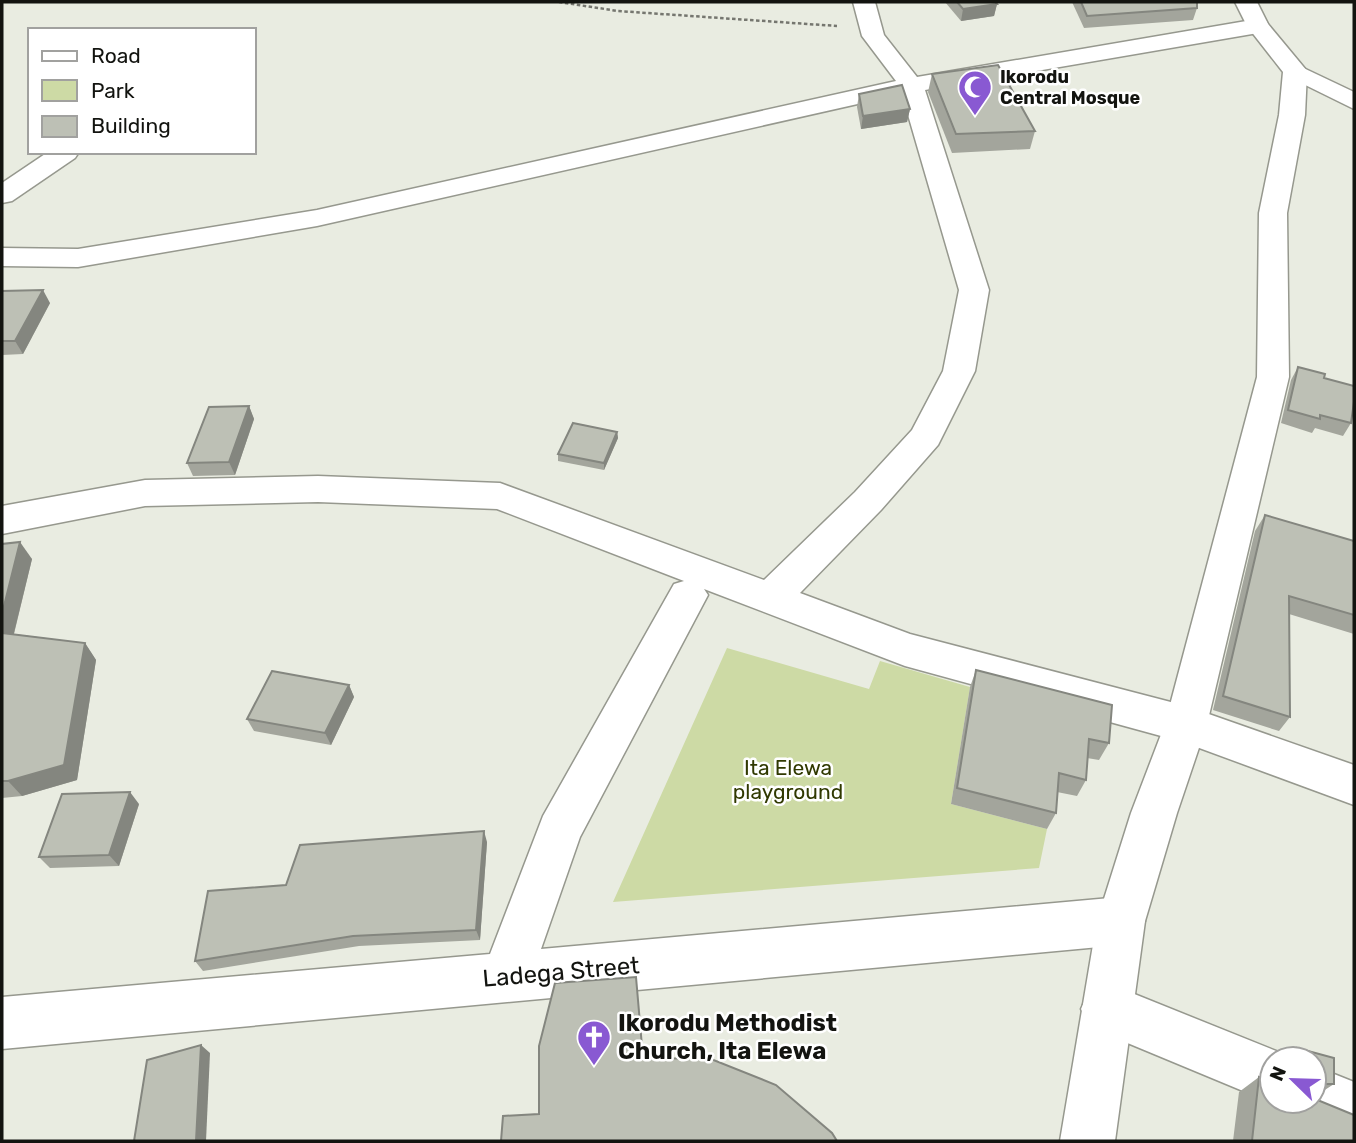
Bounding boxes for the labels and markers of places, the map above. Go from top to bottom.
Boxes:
place label: Ikorodu Central Mosque [1000,66,1141,109]
mosque icon: Ikorodu Central Mosque [956,68,994,117]
place label: Ikorodu Methodist Church, Ita Elewa [618,1009,837,1065]
church icon: Ikorodu Methodist Church, Ita Elewa [575,1018,613,1067]

